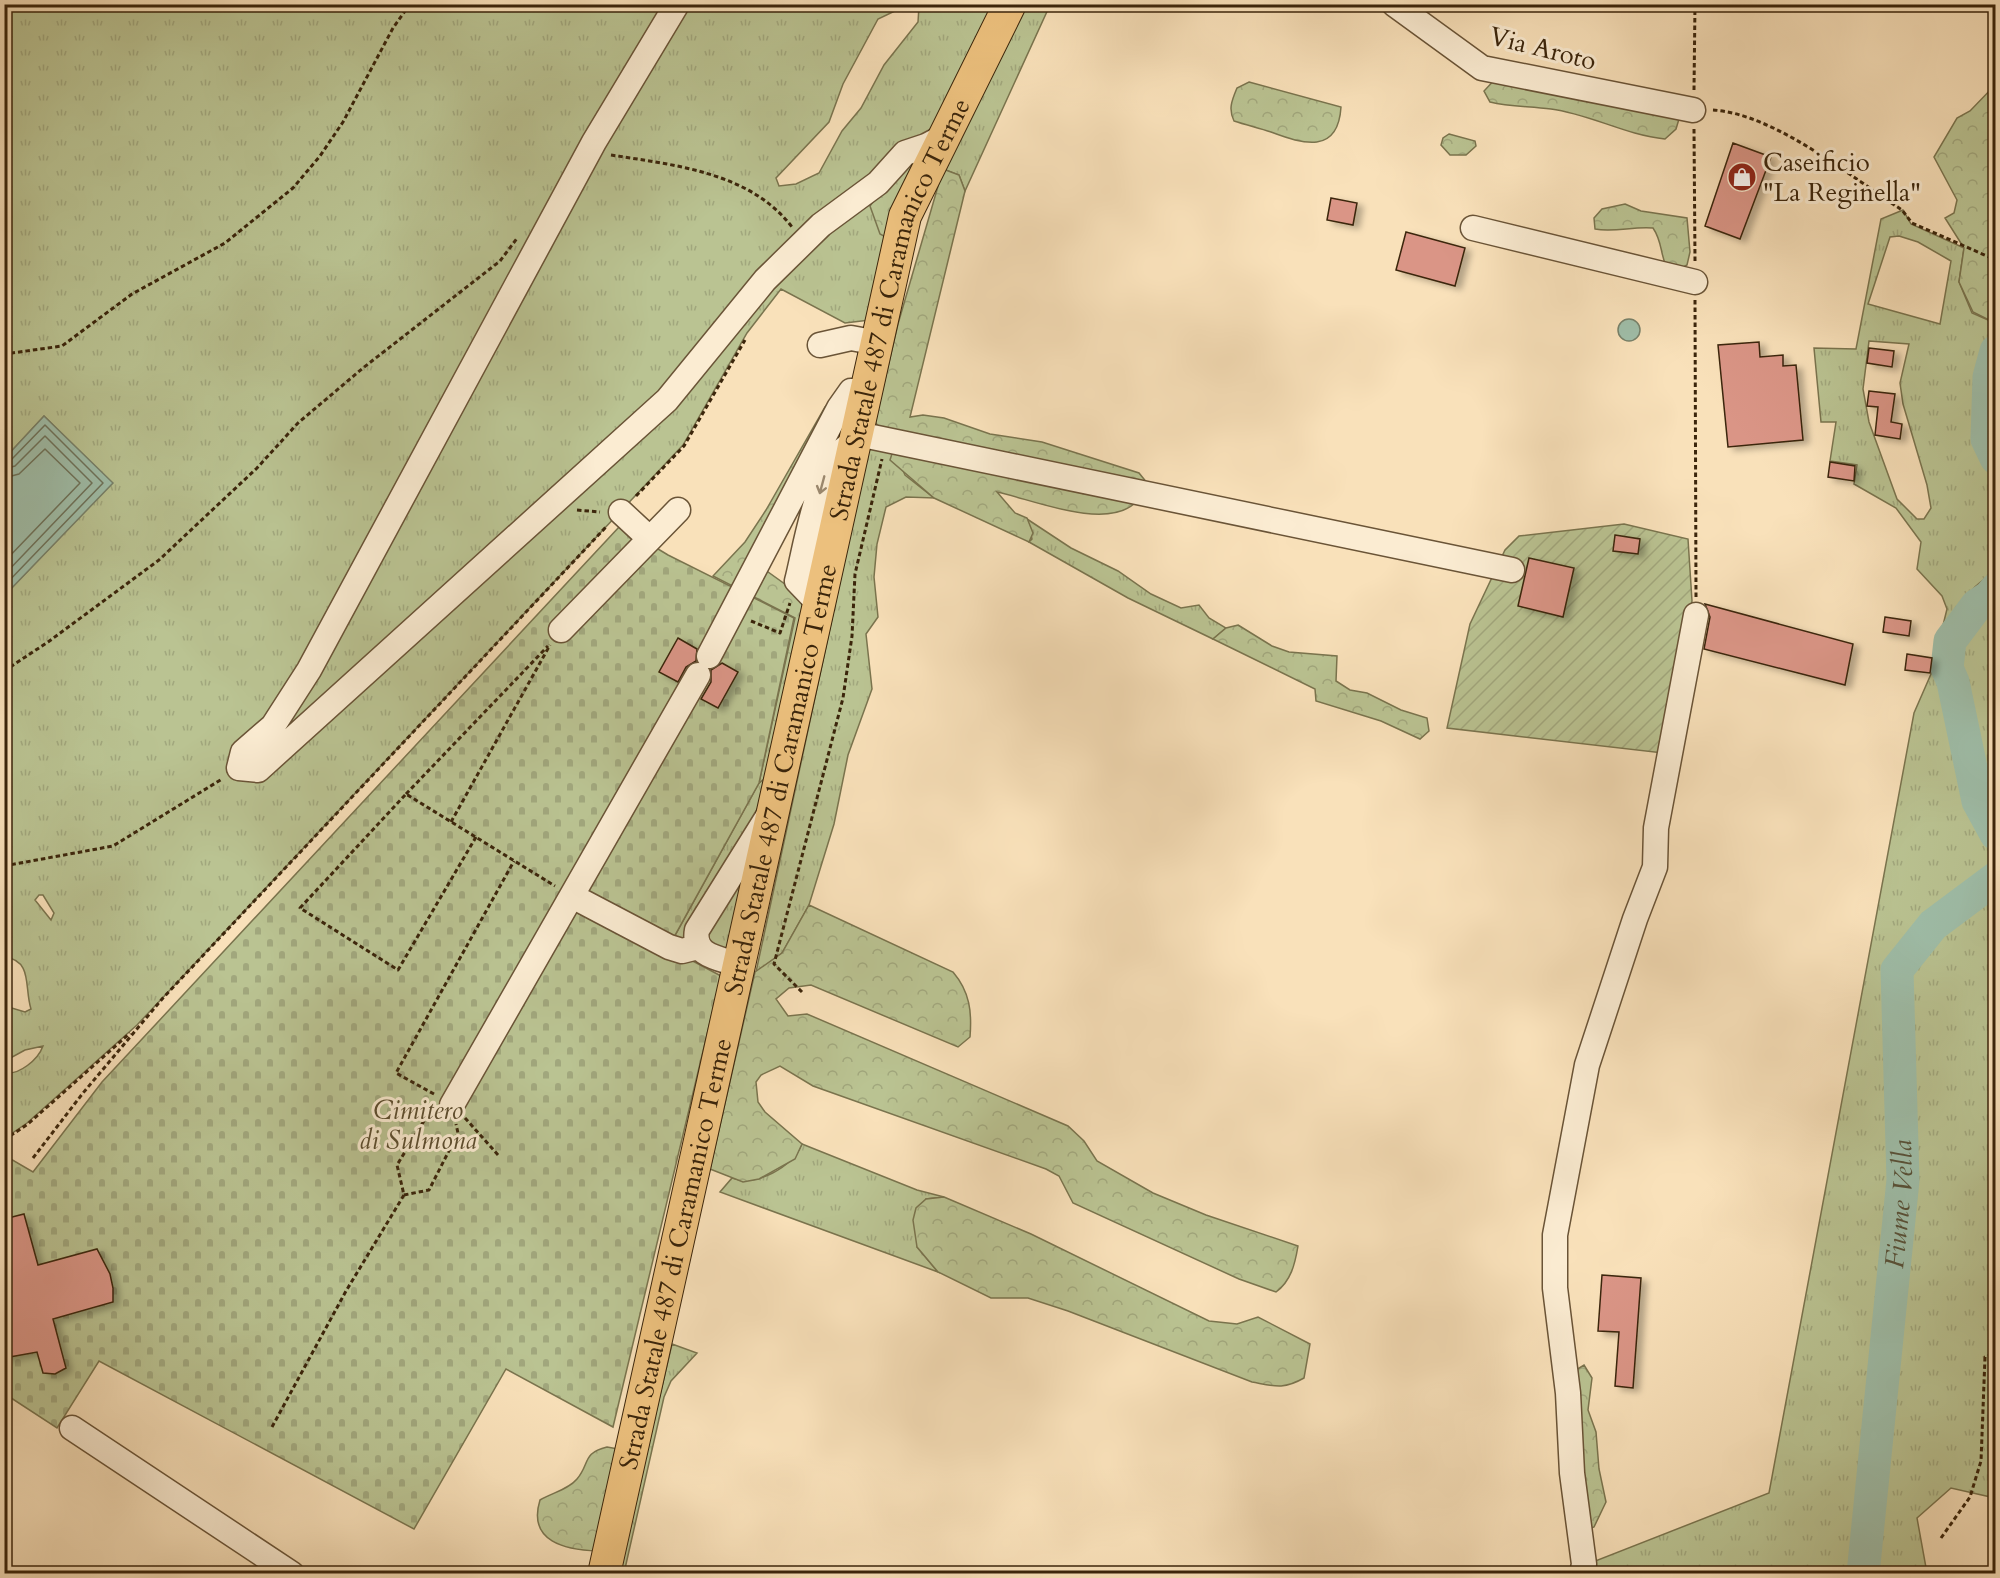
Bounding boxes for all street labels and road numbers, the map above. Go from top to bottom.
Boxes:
street label: Via Aroto [1486,18,1600,79]
street label: Strada Statale 487 di Caramanico Terme [821,92,979,524]
street label: Strada Statale 487 di Caramanico Terme [716,560,845,998]
street label: Strada Statale 487 di Caramanico Terme [611,1035,740,1473]

